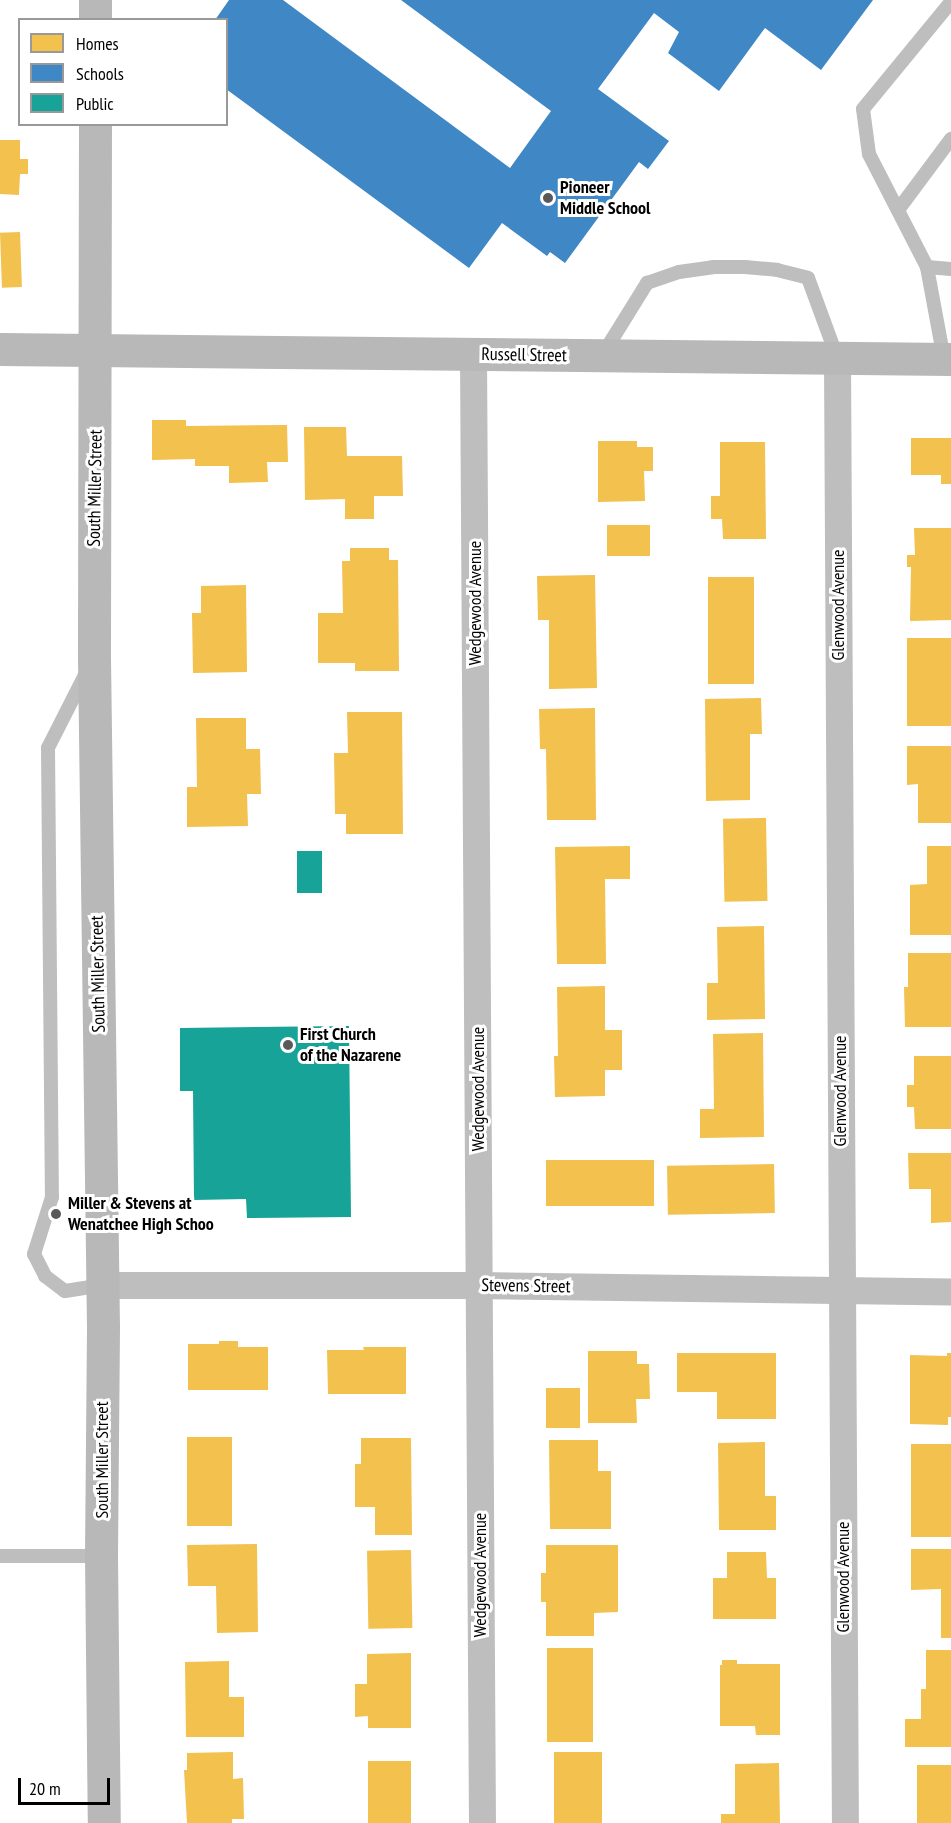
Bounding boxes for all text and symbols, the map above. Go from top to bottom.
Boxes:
legend [18,18,228,126]
text: Homes [76,32,119,55]
text: Schools [76,62,124,85]
text: Public [76,92,114,115]
place label: Pioneer Middle School [560,177,650,219]
marker: Pioneer Middle School [541,191,555,205]
street label: Russell Street [481,343,567,367]
street label: South Miller Street [83,429,107,547]
street label: Wedgewood Avenue [464,541,486,665]
street label: Glenwood Avenue [827,549,849,661]
street label: South Miller Street [86,915,110,1033]
place label: First Church of the Nazarene [300,1024,401,1066]
street label: Wedgewood Avenue [467,1027,489,1151]
street label: Glenwood Avenue [829,1035,851,1147]
marker: First Church of the Nazarene [281,1038,295,1052]
place label: Miller & Stevens at Wenatchee High Schoo [68,1193,214,1236]
marker: Miller & Stevens at Wenatchee High Schoo [49,1207,63,1221]
street label: Stevens Street [481,1274,571,1298]
street label: South Miller Street [91,1401,113,1519]
street label: Wedgewood Avenue [469,1513,491,1637]
street label: Glenwood Avenue [832,1521,854,1633]
scale bar [21,1766,112,1804]
text: 20 m [29,1777,61,1800]

